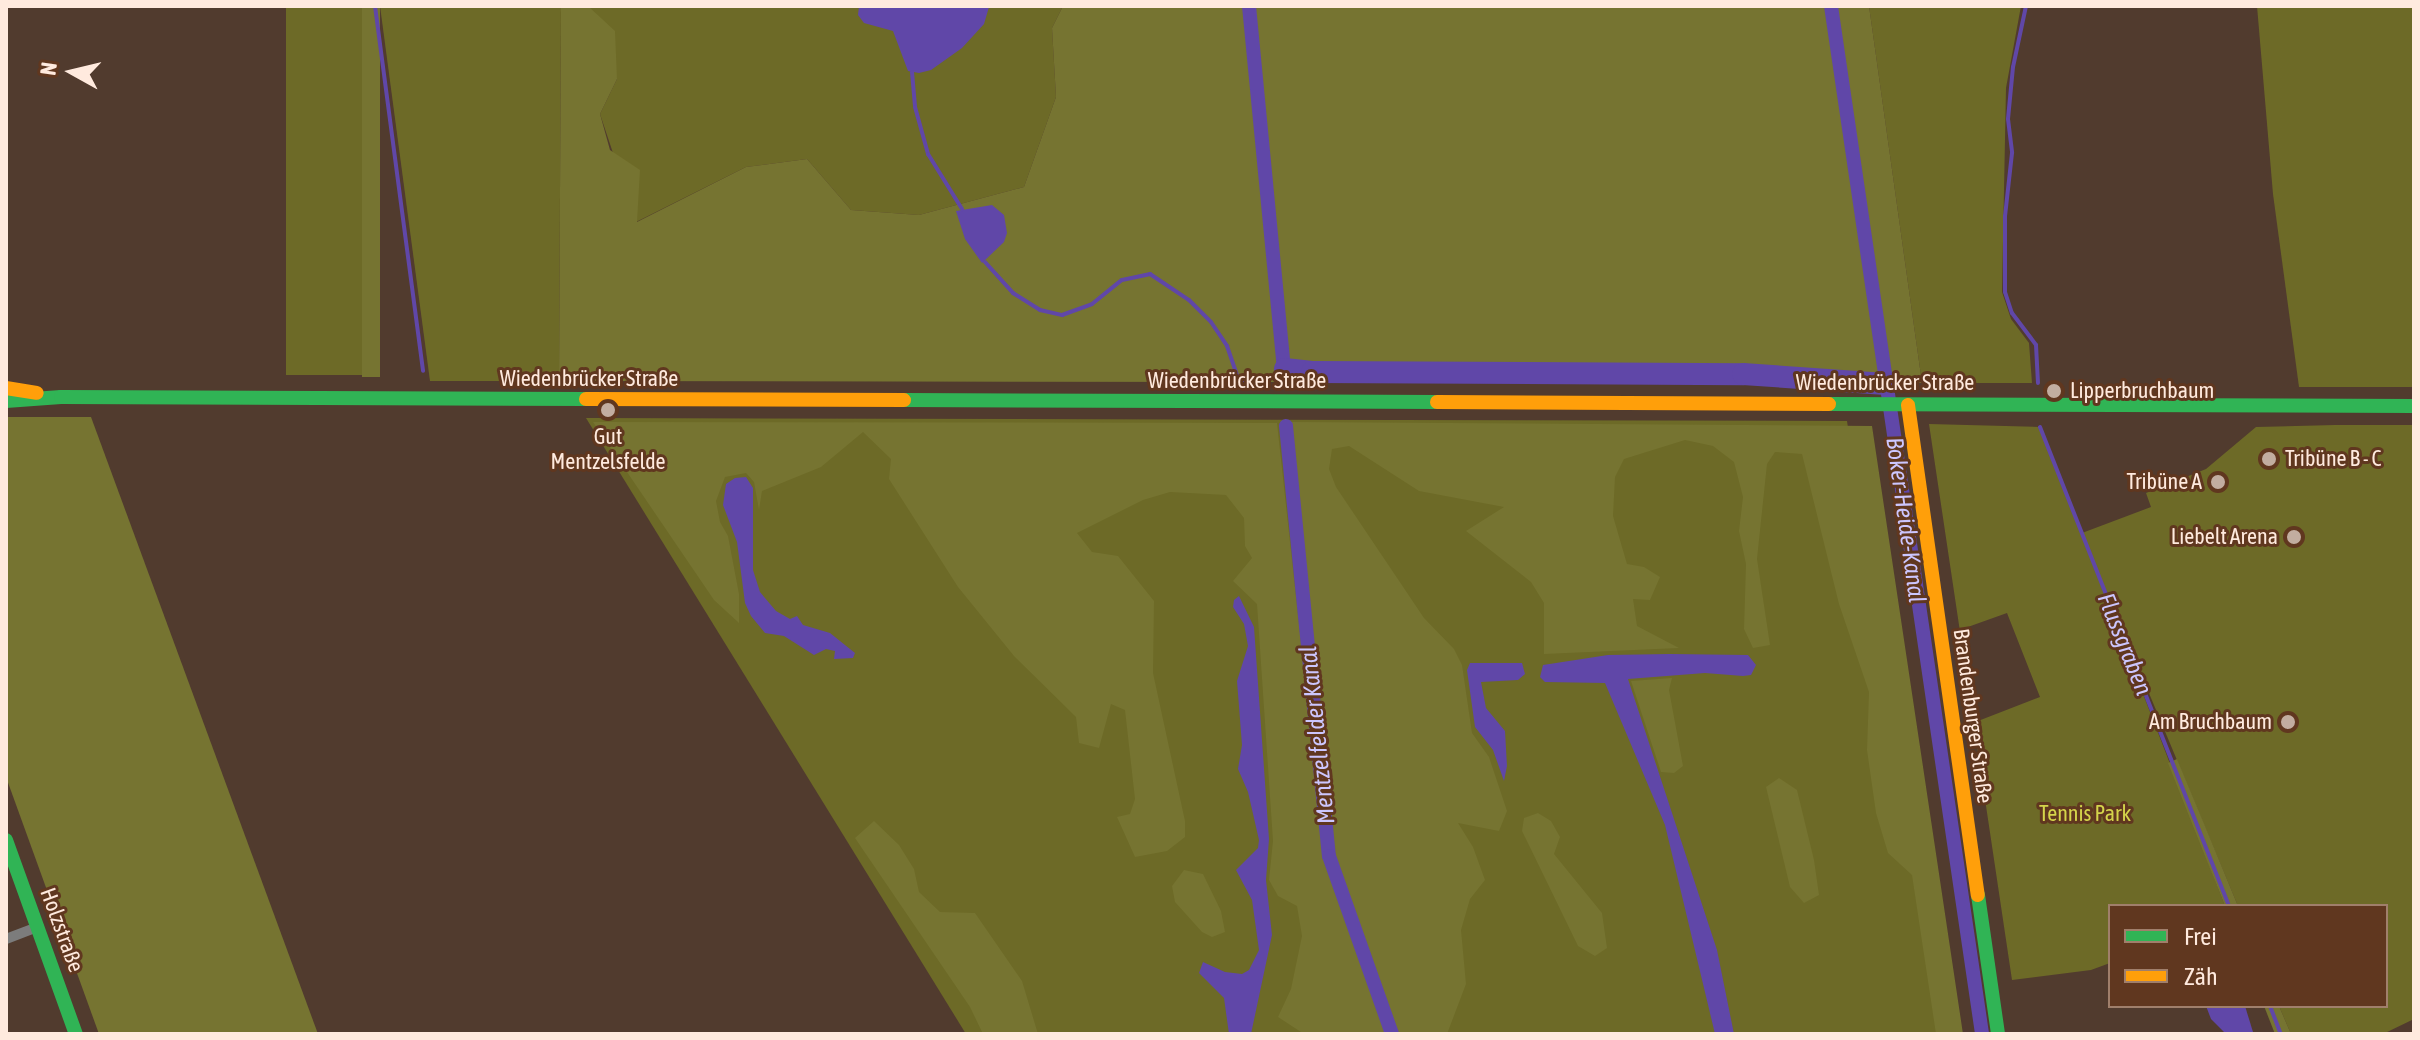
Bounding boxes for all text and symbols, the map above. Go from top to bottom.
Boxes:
north arrow [32,32,112,112]
text: N [34,60,62,77]
street label: Wiedenbrücker Straße [500,366,678,392]
street label: Wiedenbrücker Straße [1148,368,1326,394]
street label: Wiedenbrücker Straße [1796,370,1974,396]
place label: Lipperbruchbaum [2070,378,2214,404]
marker: Lipperbruchbaum [2045,382,2063,400]
marker: Gut Mentzelsfelde [599,401,617,419]
place label: Gut Mentzelsfelde [550,423,666,474]
water label: Boker-Heide-Kanal [1880,435,1932,605]
place label: Tribüne B - C [2285,446,2381,472]
marker: Tribüne B - C [2260,450,2278,468]
place label: Tribüne A [2127,469,2202,495]
marker: Tribüne A [2209,473,2227,491]
place label: Liebelt Arena [2171,524,2278,550]
marker: Liebelt Arena [2285,528,2303,546]
water label: Flussgraben [2092,589,2158,699]
street label: Brandenburger Straße [1948,627,1998,805]
water label: Mentzelfelder Kanal [1293,645,1341,825]
place label: Am Bruchbaum [2149,709,2272,735]
marker: Am Bruchbaum [2279,713,2297,731]
park label: Tennis Park [2039,801,2131,827]
street label: Holzstraße [35,884,89,976]
legend [2108,904,2388,1008]
text: Frei [2184,923,2217,950]
text: Zäh [2184,963,2218,990]

